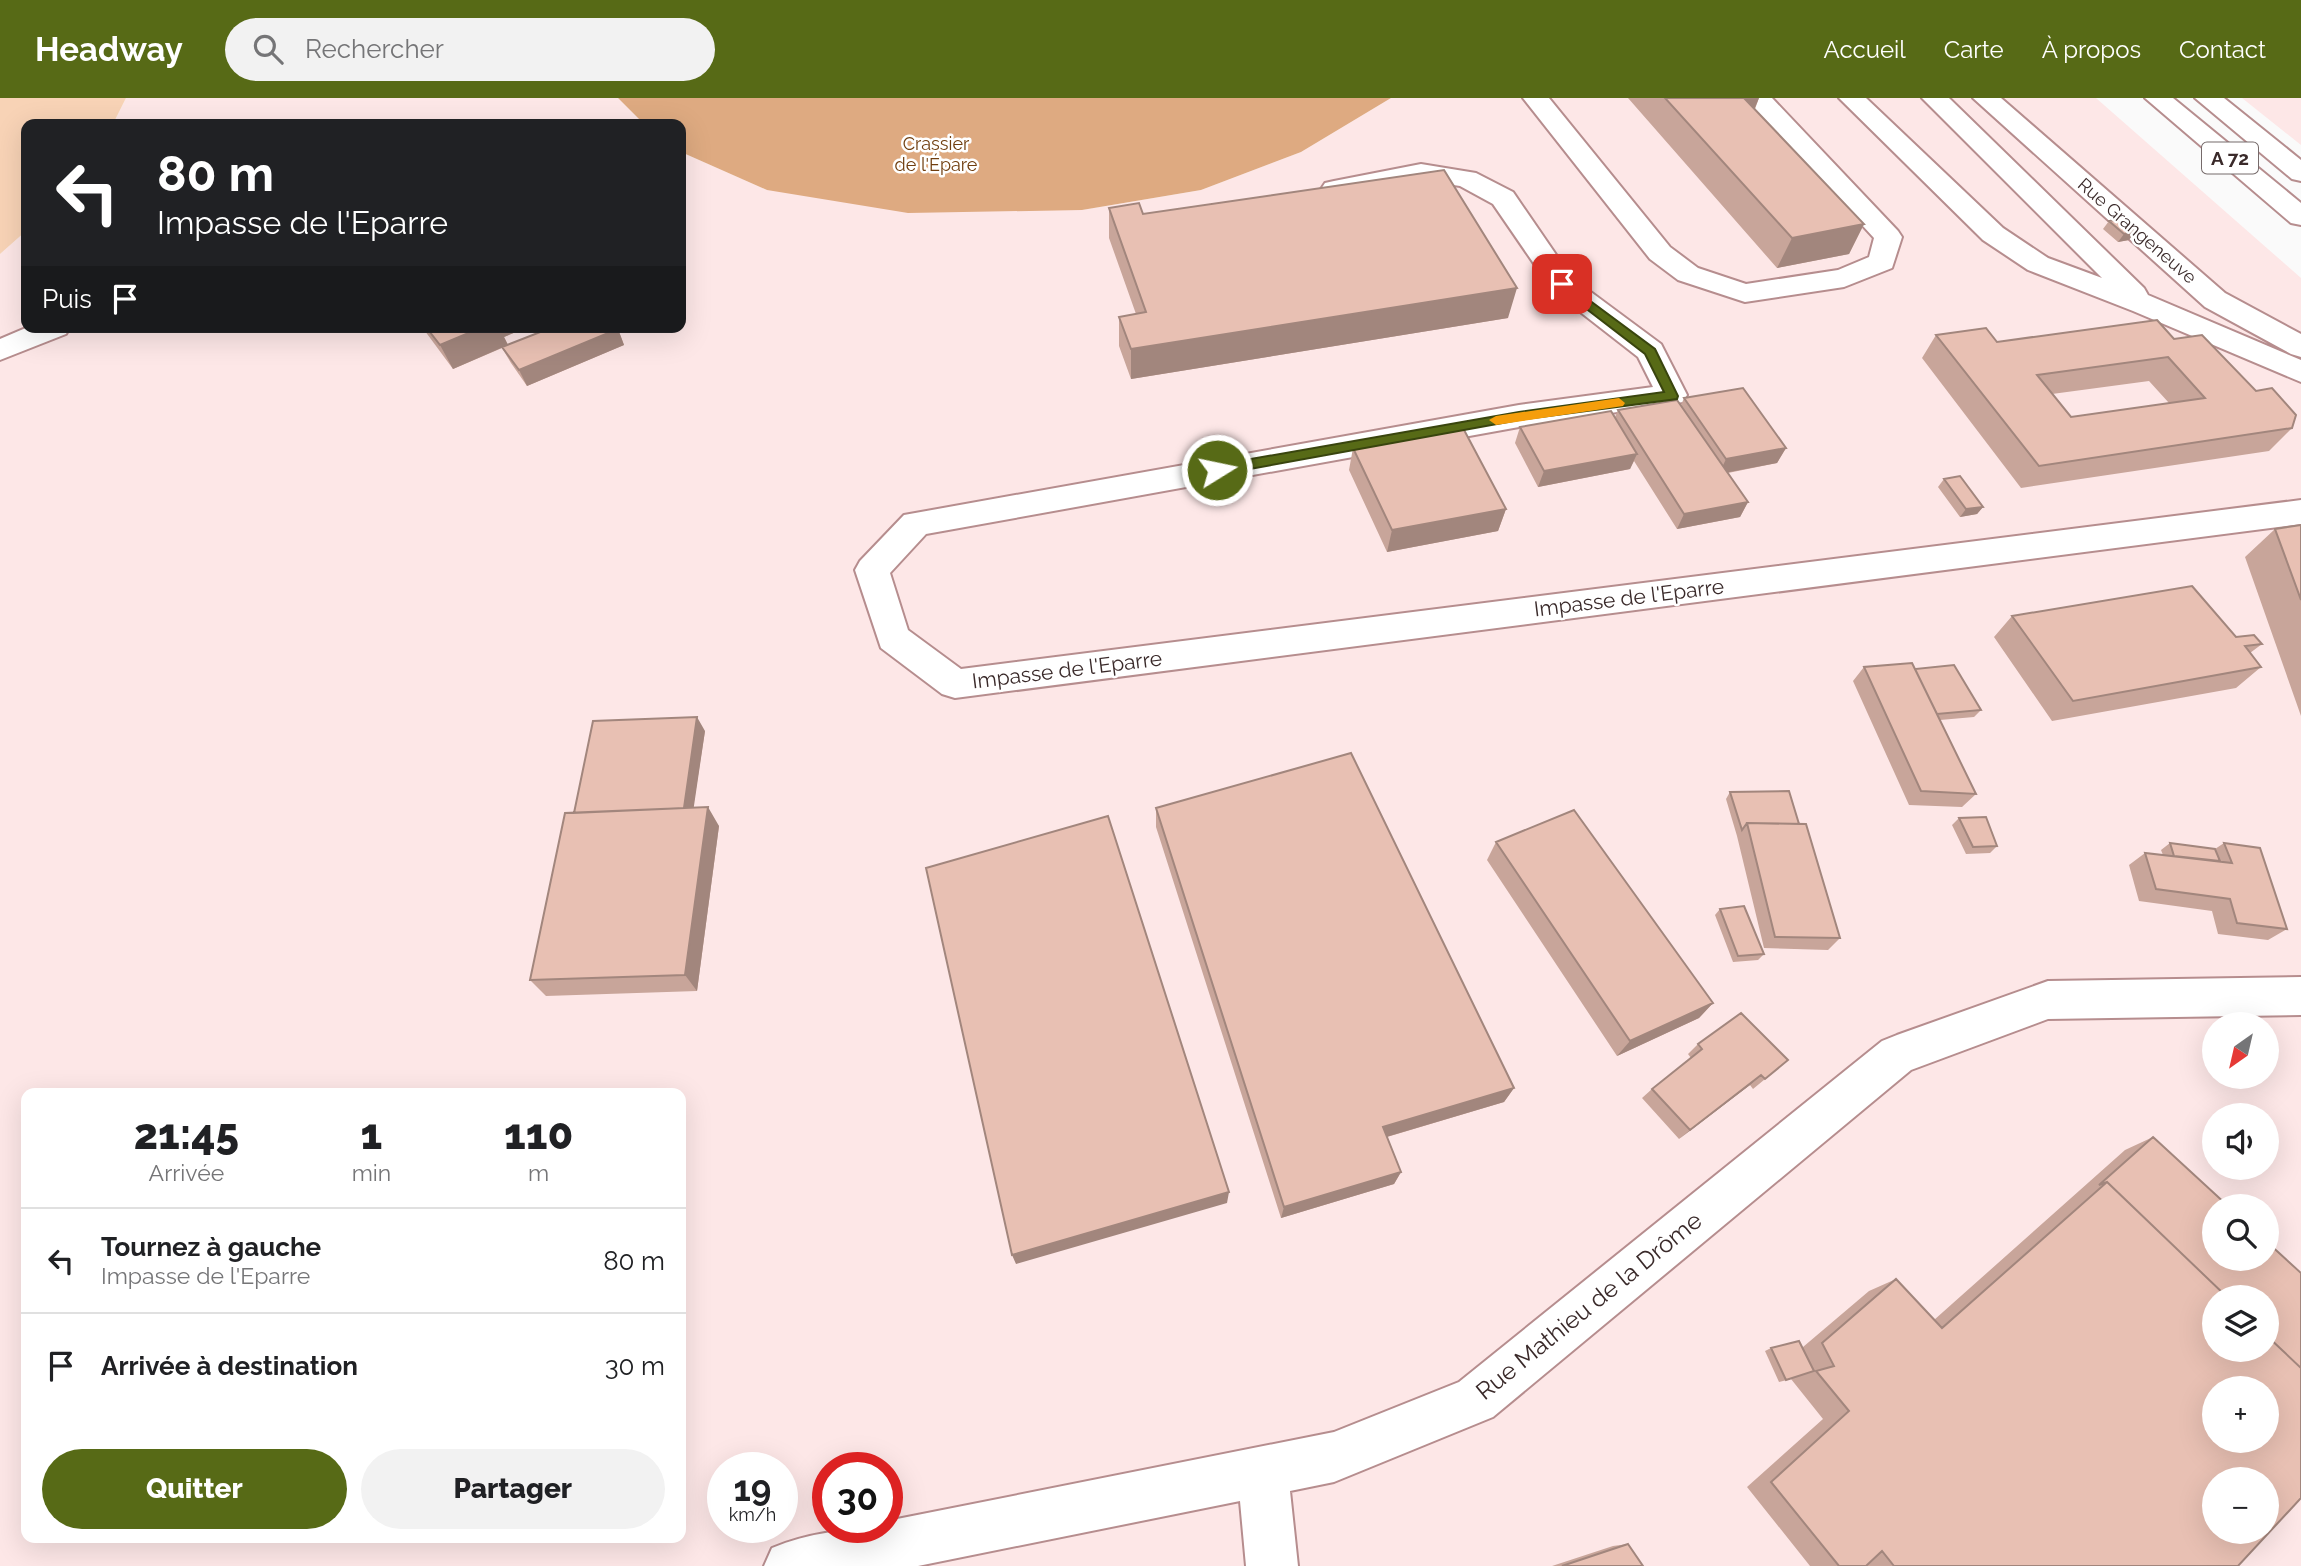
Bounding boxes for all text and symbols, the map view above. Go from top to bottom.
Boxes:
search box [225,18,715,81]
text: Headway [35,30,183,69]
icon: search [249,30,287,68]
text: Rechercher [305,34,444,64]
text: Accueil [1824,35,1906,64]
text: Carte [1944,35,2004,64]
text: À propos [2042,35,2141,64]
text: Contact [2179,35,2266,64]
park label: Crassier de l'Épare [895,133,978,175]
road number: A 72 [2202,142,2258,174]
text: 80 m [157,145,274,202]
icon: left [42,147,133,238]
street label: Rue Grangeneuve [2074,173,2201,288]
text: Impasse de l'Eparre [157,204,448,241]
pin [1532,254,1592,314]
icon: arrive [1543,265,1581,303]
icon: arrive [106,280,144,318]
text: Puis [42,284,92,314]
position arrow [1180,433,1254,507]
street label: Impasse de l'Eparre [1533,573,1725,622]
street label: Impasse de l'Eparre [971,645,1163,694]
north arrow [2202,1012,2278,1088]
map controls [2202,1012,2279,1544]
button: sound [2202,1103,2279,1180]
text: 21:45 [134,1110,239,1159]
text: 1 [361,1110,382,1159]
text: 110 [504,1110,573,1159]
text: Arrivée [149,1159,224,1186]
text: min [352,1159,391,1186]
text: m [528,1159,549,1186]
button: search [2202,1194,2279,1271]
street label: Rue Mathieu de la Drôme [1470,1206,1707,1406]
text: Tournez à gauche [101,1232,321,1262]
icon: left [42,1242,80,1280]
text: 80 m [603,1246,665,1276]
text: Impasse de l'Eparre [101,1262,310,1289]
button: layers [2202,1285,2279,1362]
icon: arrive [42,1347,80,1385]
text: Arrivée à destination [101,1351,358,1381]
text: 30 m [605,1351,665,1381]
button: + [2202,1376,2279,1453]
button: Quitter [42,1449,347,1529]
button: Partager [361,1449,665,1529]
speed limit sign: 30 [812,1452,903,1543]
button: − [2202,1467,2279,1544]
text: 19 [734,1468,771,1509]
text: km/h [729,1504,776,1525]

